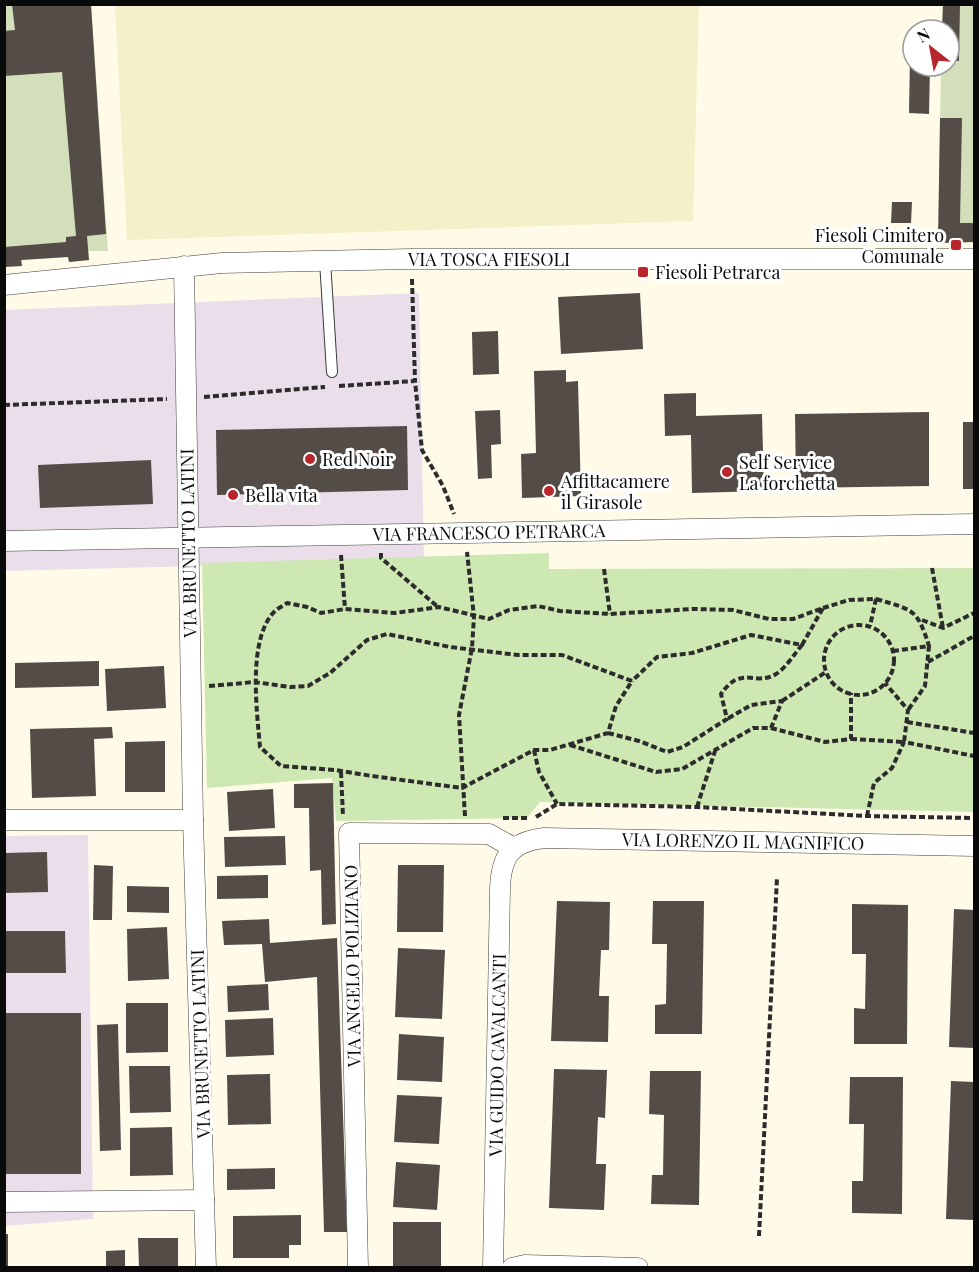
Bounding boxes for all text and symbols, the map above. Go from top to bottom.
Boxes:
north arrow [901,18,961,78]
text: N [913,23,934,47]
place label: Fiesoli Cimitero Comunale [815,223,944,268]
marker: Fiesoli Cimitero Comunale [949,238,963,252]
street label: VIA TOSCA FIESOLI [407,247,570,271]
place label: Fiesoli Petrarca [655,260,780,284]
marker: Fiesoli Petrarca [636,265,650,279]
place label: Red Noir [322,447,393,471]
street label: VIA BRUNETTO LATINI [174,448,202,639]
place label: Self Service La forchetta [739,450,835,495]
marker: Red Noir [303,452,317,466]
marker: Self Service La forchetta [720,465,734,479]
place label: Affittacamere il Girasole [560,469,670,514]
place label: Bella vita [245,483,318,507]
marker: Affittacamere il Girasole [542,484,556,498]
marker: Bella vita [226,488,240,502]
street label: VIA FRANCESCO PETRARCA [371,518,606,546]
street label: VIA LORENZO IL MAGNIFICO [621,827,864,855]
street label: VIA ANGELO POLIZIANO [338,865,366,1068]
street label: VIA BRUNETTO LATINI [185,949,215,1140]
street label: VIA GUIDO CAVALCANTI [483,953,511,1158]

